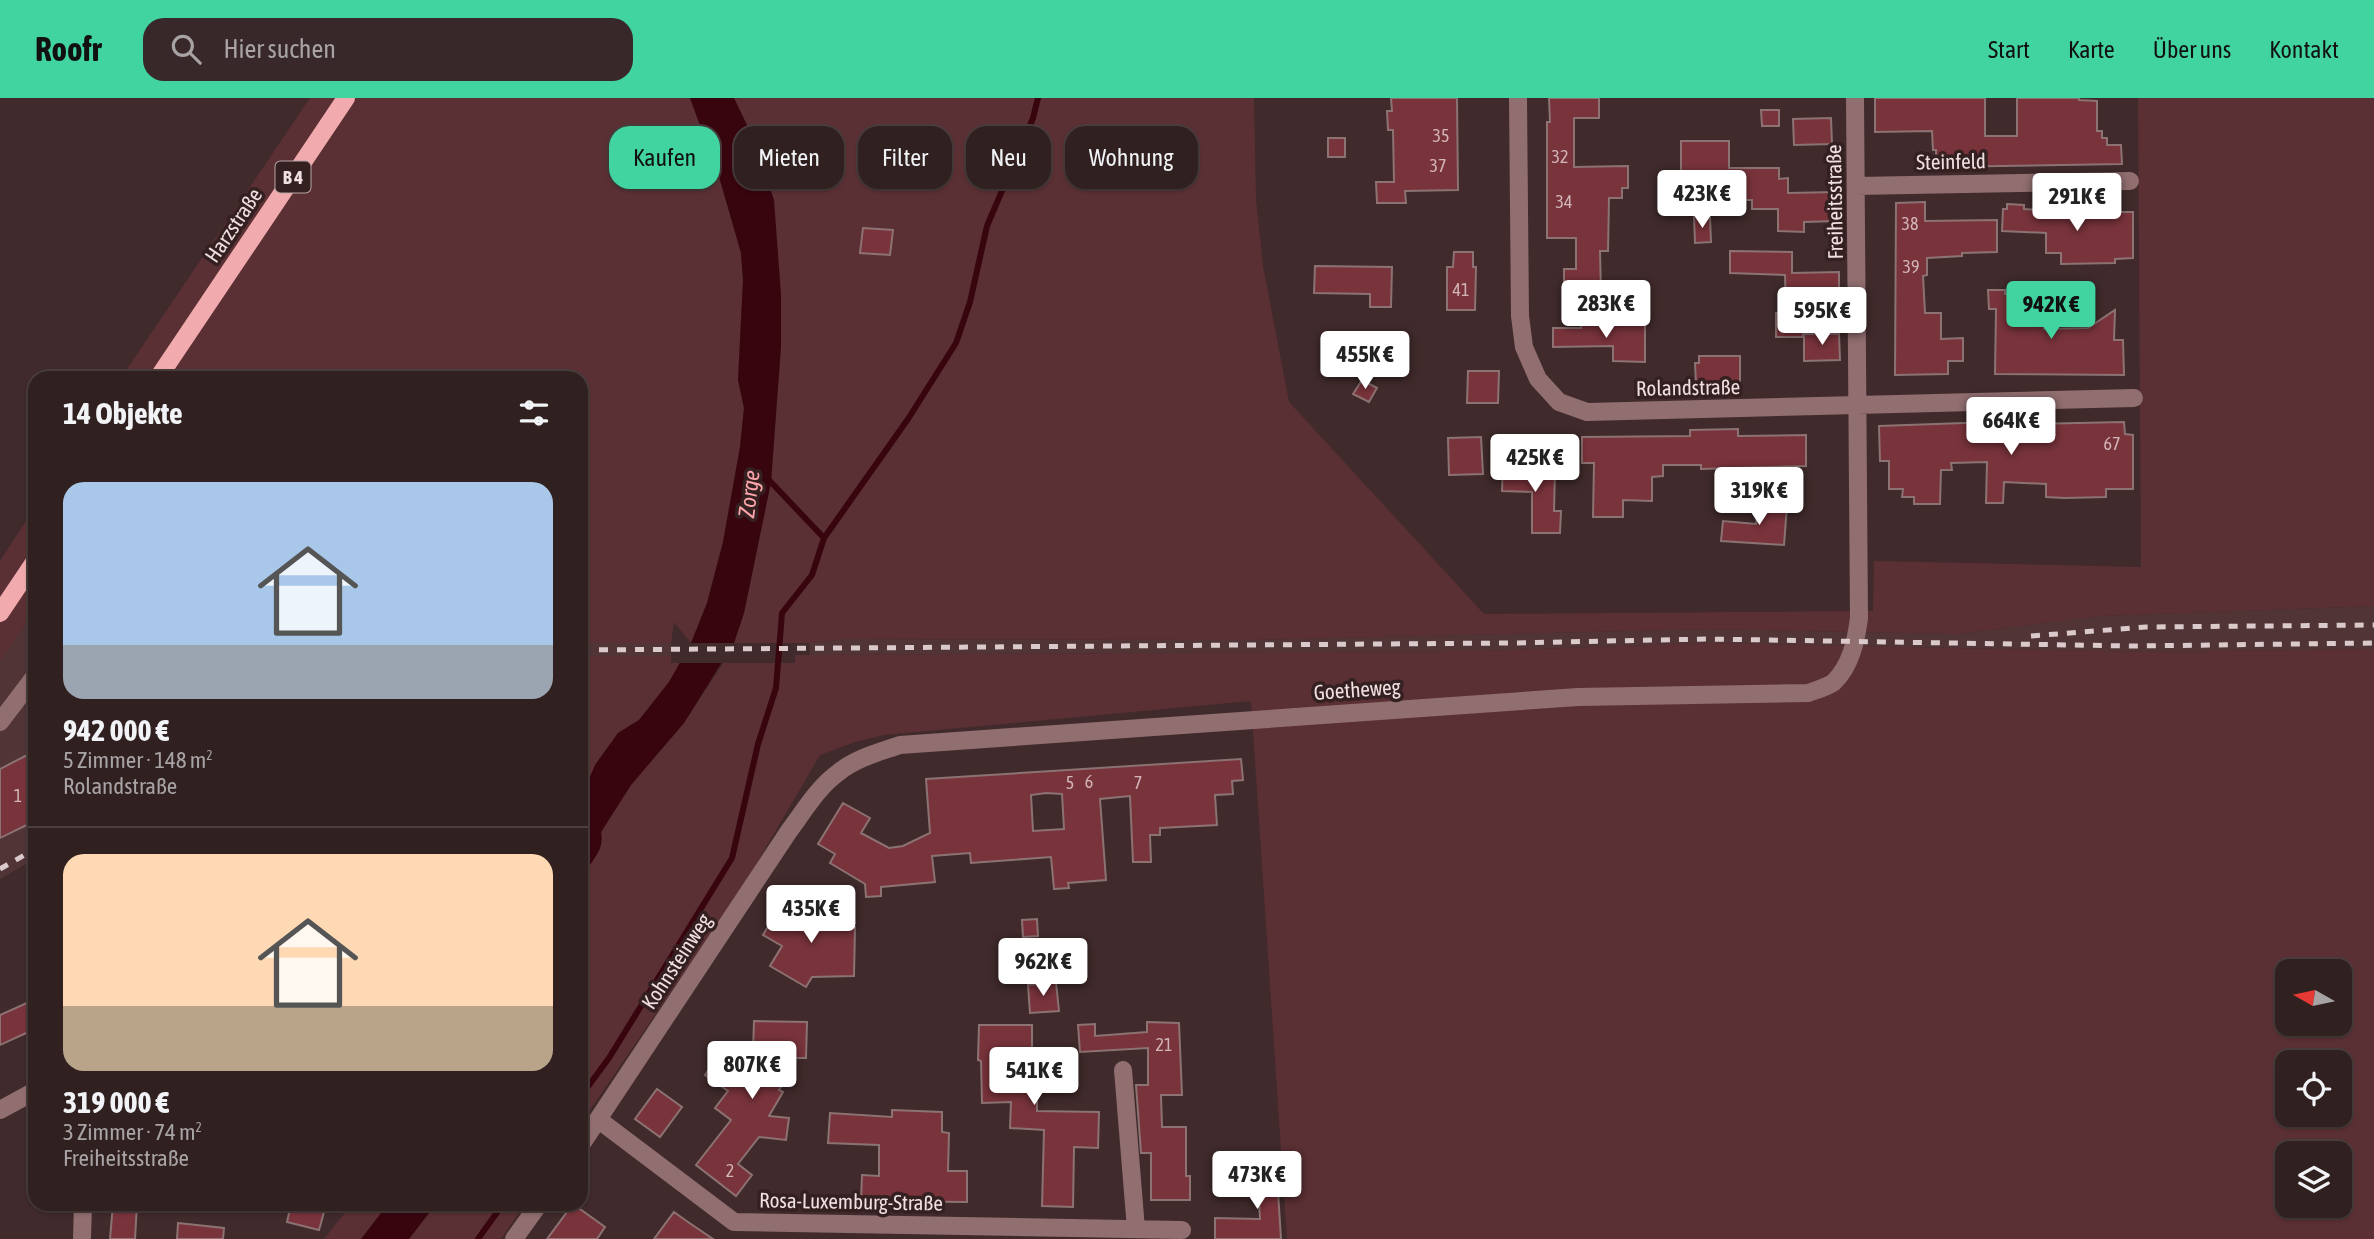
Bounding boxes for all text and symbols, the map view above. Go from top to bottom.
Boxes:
search box [143,18,633,81]
text: Roofr [35,30,101,68]
icon: search [167,30,205,68]
text: Hier suchen [223,34,336,64]
text: Start [1988,36,2030,63]
text: Karte [2068,36,2115,63]
text: Über uns [2153,36,2231,63]
text: Kontakt [2269,36,2339,63]
house number: 35 [1433,125,1449,146]
chip: Kaufen [609,126,720,189]
chip: Mieten [734,126,844,189]
chip: Filter [858,126,952,189]
chip: Neu [966,126,1051,189]
chip: Wohnung [1065,126,1198,189]
street label: Freiheitsstraße [1821,144,1847,260]
house number: 32 [1552,146,1568,167]
street label: Steinfeld [1916,148,1986,174]
house number: 37 [1430,155,1446,176]
road number: B 4 [276,162,310,192]
pin: 423K € [1645,170,1759,230]
pin: 291K € [2020,174,2134,233]
text: 423K € [1673,180,1731,206]
street label: Harzstraße [200,183,266,267]
text: 291K € [2048,183,2106,209]
house number: 34 [1556,191,1572,212]
house number: 38 [1902,213,1918,234]
house number: 39 [1903,256,1919,277]
house number: 41 [1453,279,1469,300]
pin: 283K € [1549,280,1663,340]
pin: 942K € [1994,282,2108,341]
pin: 595K € [1765,288,1879,347]
text: 283K € [1577,290,1635,316]
text: 942K € [2022,291,2080,317]
text: 595K € [1793,297,1851,323]
pin: 455K € [1308,331,1422,391]
text: 455K € [1336,341,1394,367]
street label: Rolandstraße [1636,374,1740,400]
icon: filters [515,394,553,432]
text: 14 Objekte [63,396,183,430]
pin: 664K € [1954,398,2068,457]
text: 664K € [1982,407,2040,433]
house number: 67 [2104,433,2120,454]
pin: 425K € [1478,434,1592,494]
text: 425K € [1506,444,1564,470]
pin: 319K € [1702,468,1816,527]
water label: Zorge [733,469,765,519]
text: 319K € [1730,477,1788,503]
icon: home [245,528,371,654]
street label: Goetheweg [1313,674,1401,704]
text: 942 000 € [63,713,169,747]
text: 5 Zimmer · 148 m² [63,747,213,773]
house number: 6 [1085,771,1093,792]
house number: 5 [1066,772,1074,793]
house number: 7 [1134,772,1142,793]
text: Rolandstraße [63,773,177,799]
house number: 1 [14,785,22,806]
pin: 435K € [754,886,868,945]
text: 435K € [782,895,840,921]
icon: home [245,900,371,1026]
street label: Kohnsteinweg [636,909,716,1013]
pin: 962K € [986,939,1100,998]
text: 962K € [1014,948,1072,974]
north arrow [2275,959,2352,1036]
map controls [2275,959,2352,1218]
house number: 21 [1156,1034,1172,1055]
pin: 807K € [695,1042,809,1101]
pin: 541K € [977,1048,1091,1107]
button: locate [2275,1050,2352,1127]
text: 807K € [723,1051,781,1077]
text: 541K € [1005,1057,1063,1083]
text: 319 000 € [63,1085,169,1119]
text: 3 Zimmer · 74 m² [63,1119,202,1145]
button: layers [2275,1141,2352,1218]
text: Freiheitsstraße [63,1145,189,1171]
pin: 473K € [1200,1152,1314,1211]
house number: 2 [726,1160,734,1181]
text: 473K € [1228,1161,1286,1187]
street label: Rosa-Luxemburg-Straße [759,1187,943,1215]

